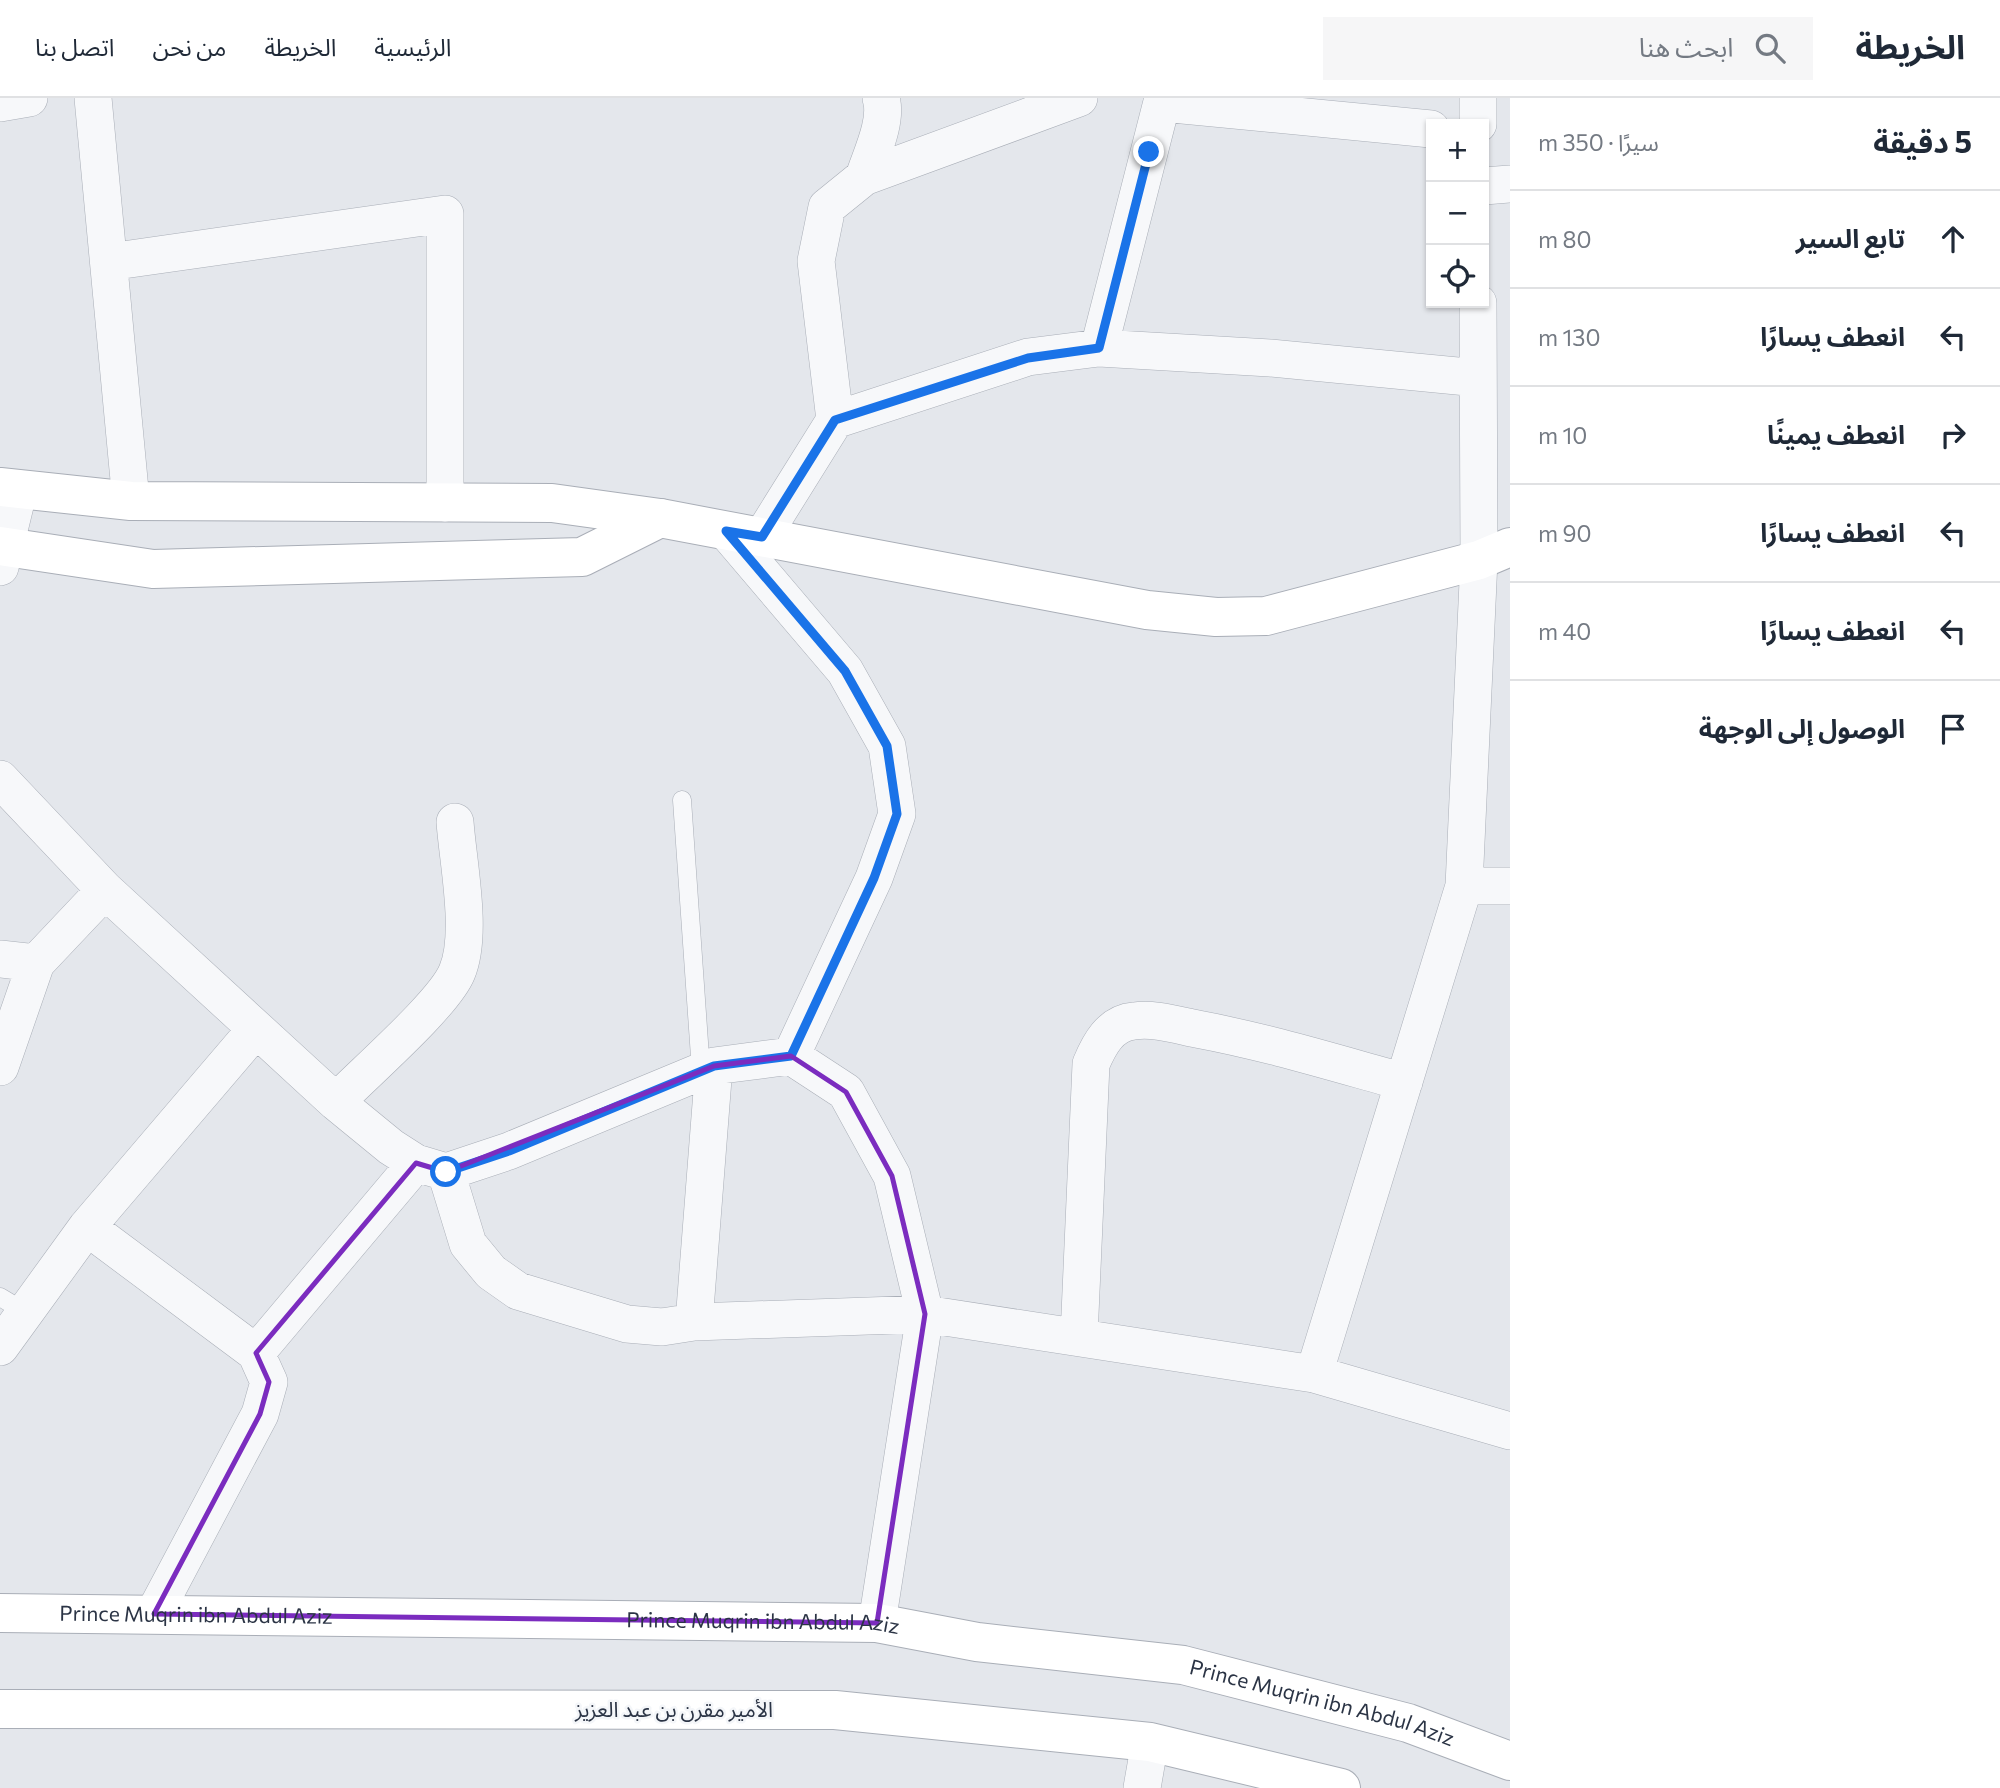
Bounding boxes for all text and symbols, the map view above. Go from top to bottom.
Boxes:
search box [1323,17,1813,80]
text: الخريطة [1855,25,1965,66]
icon: search [1751,29,1789,67]
text: ابحث هنا [1639,31,1733,62]
text: اتصل بنا [35,32,114,61]
text: من نحن [152,32,226,61]
text: الخريطة [264,32,336,61]
text: الرئيسية [374,32,452,61]
map controls [1426,119,1489,308]
button: + [1426,119,1489,182]
text: 5 دقيقة [1873,122,1972,159]
text: سيرًا · 350 m [1538,128,1659,156]
route end [1133,136,1164,167]
button: − [1426,182,1489,245]
icon: ahead [1934,220,1972,258]
text: تابع السير [1796,222,1905,253]
text: 80 m [1538,225,1591,253]
button: locate [1426,245,1489,308]
icon: left [1934,318,1972,356]
text: انعطف يسارًا [1760,320,1905,351]
text: 130 m [1538,323,1600,351]
icon: right [1934,416,1972,454]
text: انعطف يمينًا [1767,418,1905,449]
text: 10 m [1538,421,1587,449]
icon: left [1934,514,1972,552]
text: انعطف يسارًا [1760,516,1905,547]
text: 90 m [1538,519,1591,547]
icon: left [1934,612,1972,650]
text: انعطف يسارًا [1760,614,1905,645]
text: 40 m [1538,617,1591,645]
icon: arrive [1934,710,1972,748]
text: الوصول إلى الوجهة [1699,712,1905,743]
route start [430,1156,461,1187]
street label: Prince Muqrin ibn Abdul Aziz [59,1600,333,1628]
street label: Prince Muqrin ibn Abdul Aziz [626,1606,902,1638]
street label: Prince Muqrin ibn Abdul Aziz [1187,1653,1458,1750]
street label: الأمير مقرن بن عبد العزيز [574,1696,773,1722]

